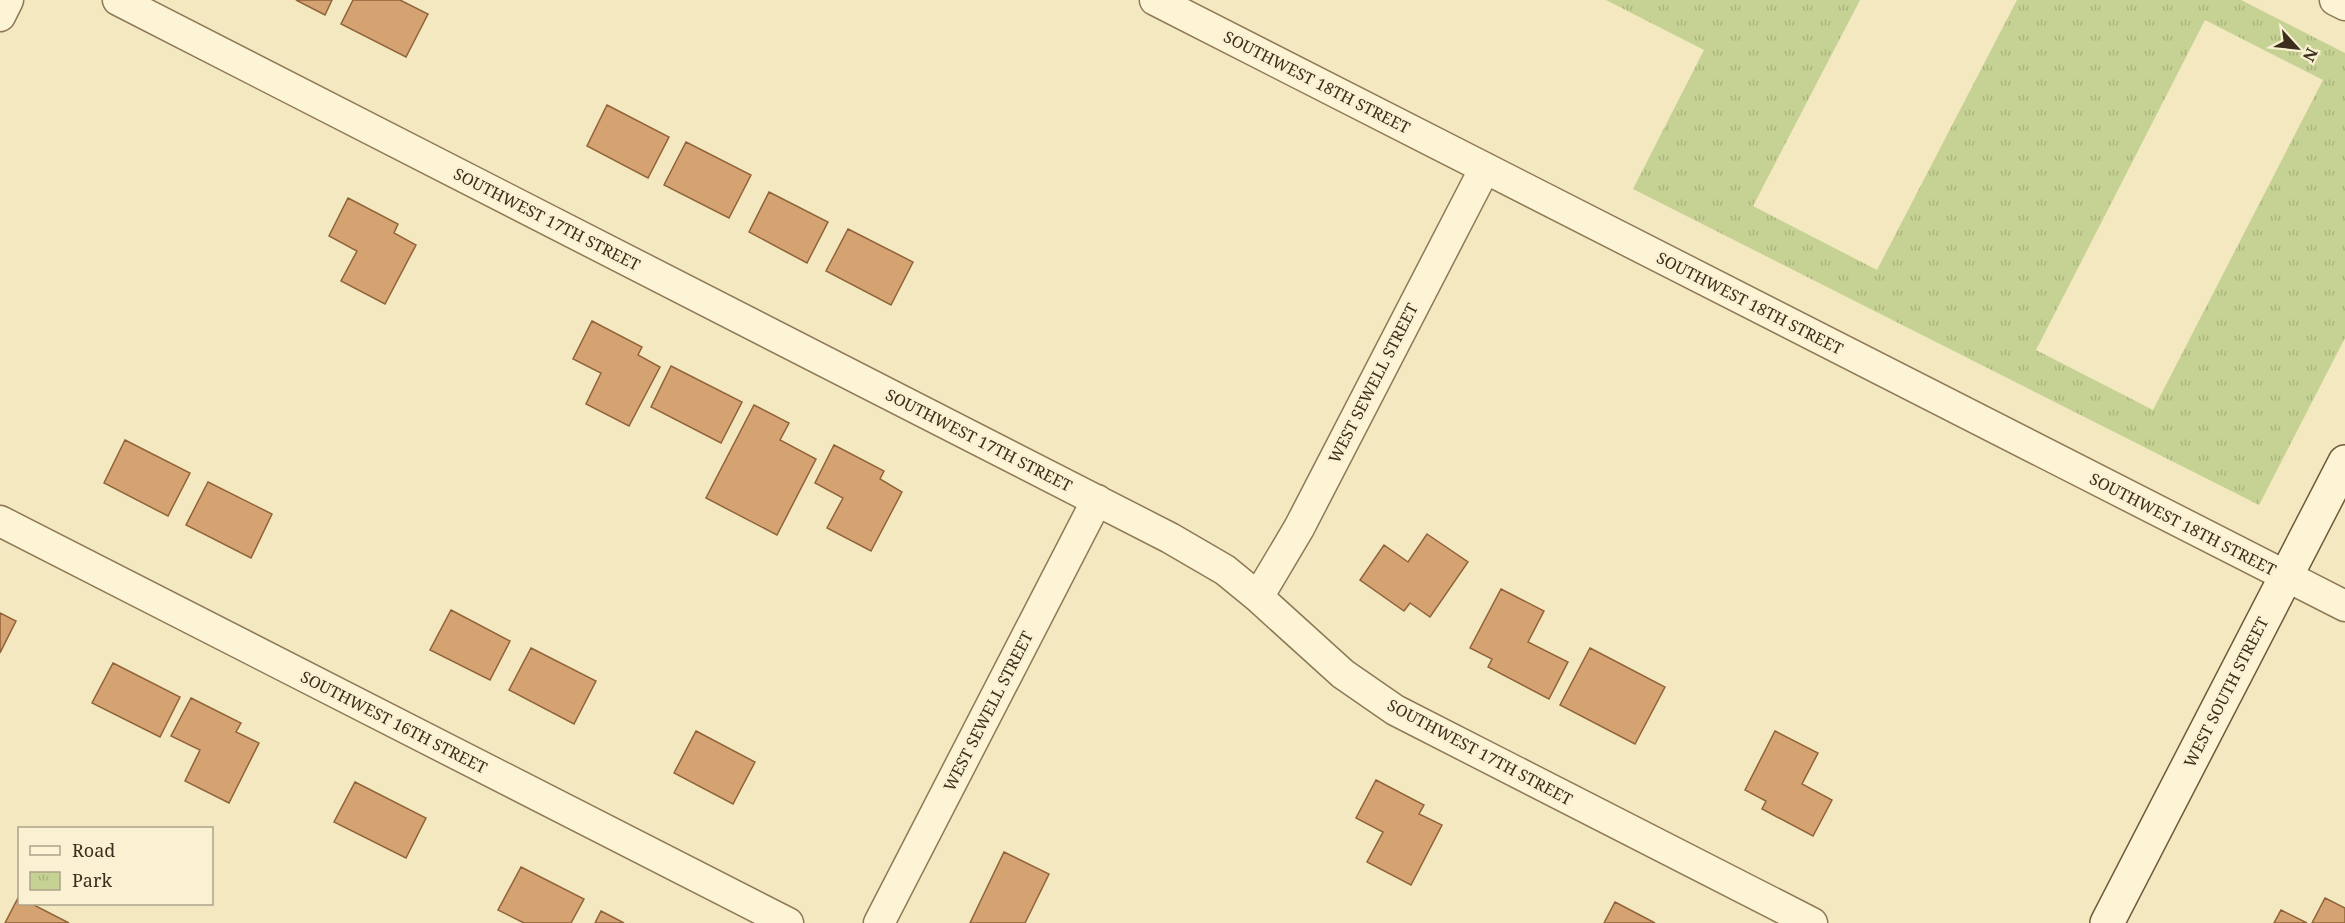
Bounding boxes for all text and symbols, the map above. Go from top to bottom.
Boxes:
north arrow [2267,18,2327,78]
street label: SOUTHWEST 18TH STREET [1220,25,1414,139]
text: N [2298,44,2323,66]
street label: SOUTHWEST 17TH STREET [450,162,644,276]
street label: SOUTHWEST 18TH STREET [1653,246,1847,360]
street label: WEST SEWELL STREET [1323,299,1423,467]
street label: SOUTHWEST 17TH STREET [882,383,1076,497]
street label: SOUTHWEST 18TH STREET [2086,467,2280,581]
street label: WEST SOUTH STREET [2178,613,2274,771]
street label: WEST SEWELL STREET [938,627,1038,795]
street label: SOUTHWEST 16TH STREET [297,665,491,779]
street label: SOUTHWEST 17TH STREET [1384,694,1577,810]
legend [18,827,213,905]
text: Road [72,838,115,862]
text: Park [72,868,112,892]

